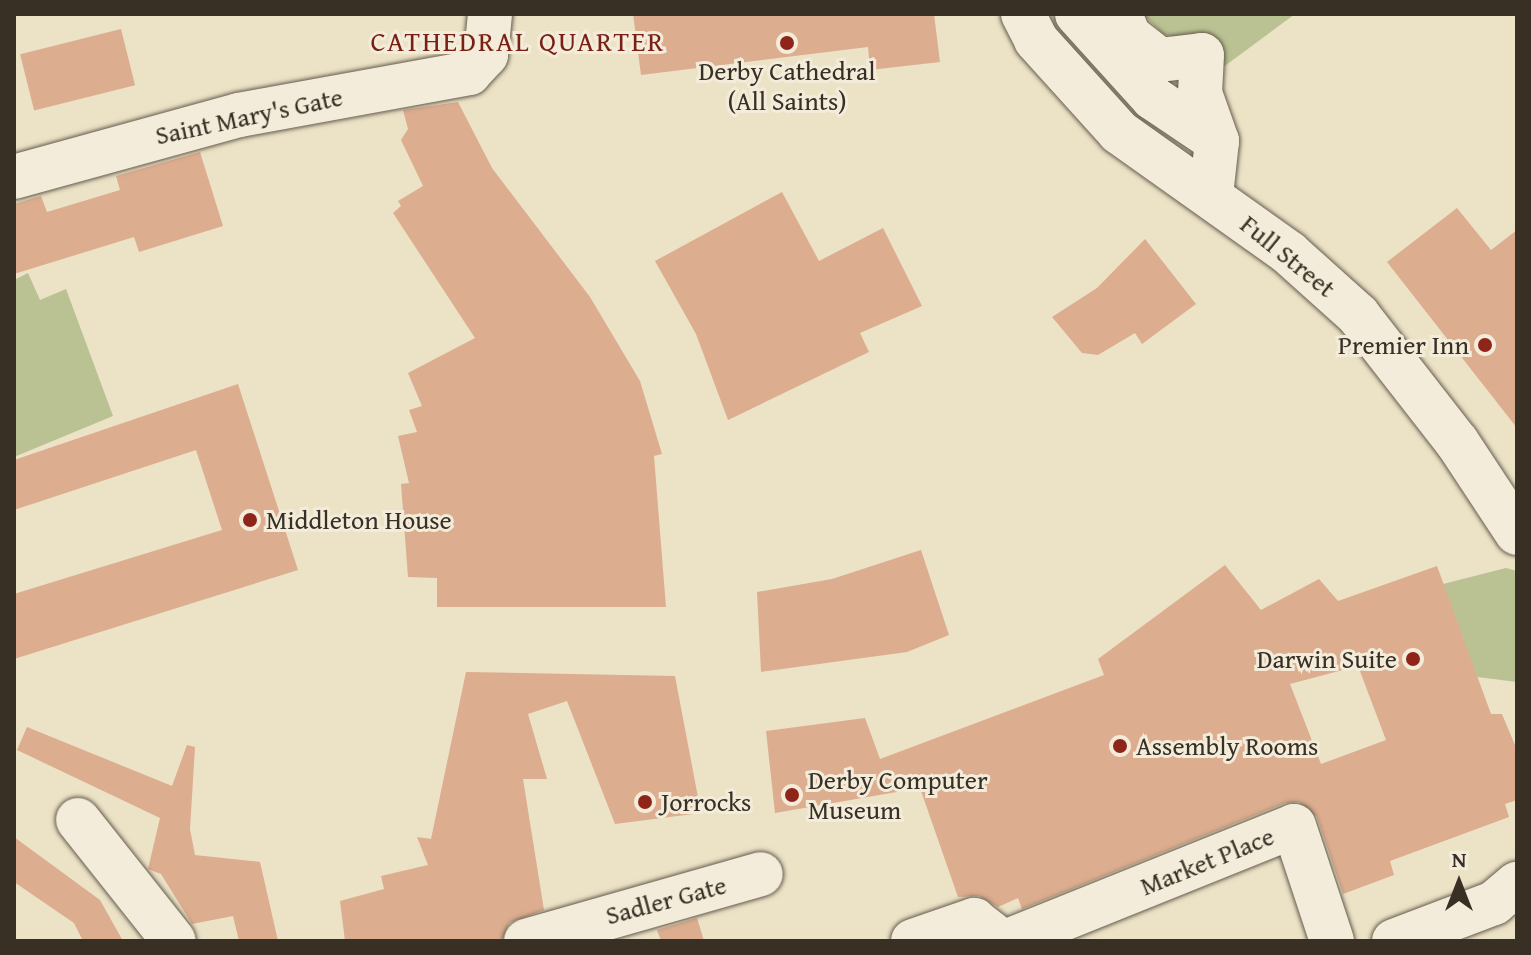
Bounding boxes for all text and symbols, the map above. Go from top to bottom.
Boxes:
district label: CATHEDRAL QUARTER [371,24,665,58]
marker: Derby Cathedral (All Saints) [778,34,796,52]
place label: Derby Cathedral (All Saints) [698,55,876,116]
street label: Saint Mary's Gate [152,81,346,151]
street label: Full Street [1234,208,1342,304]
place label: Premier Inn [1338,329,1469,361]
marker: Premier Inn [1476,336,1494,354]
place label: Middleton House [266,504,452,536]
marker: Middleton House [241,511,259,529]
place label: Darwin Suite [1257,643,1397,675]
marker: Darwin Suite [1404,650,1422,668]
place label: Assembly Rooms [1136,730,1318,762]
marker: Assembly Rooms [1111,737,1129,755]
place label: Derby Computer Museum [808,764,988,826]
place label: Jorrocks [661,786,751,818]
marker: Derby Computer Museum [783,786,801,804]
marker: Jorrocks [636,793,654,811]
street label: Market Place [1136,820,1278,902]
north arrow [1419,843,1499,923]
text: N [1452,843,1466,875]
street label: Sadler Gate [602,869,730,931]

